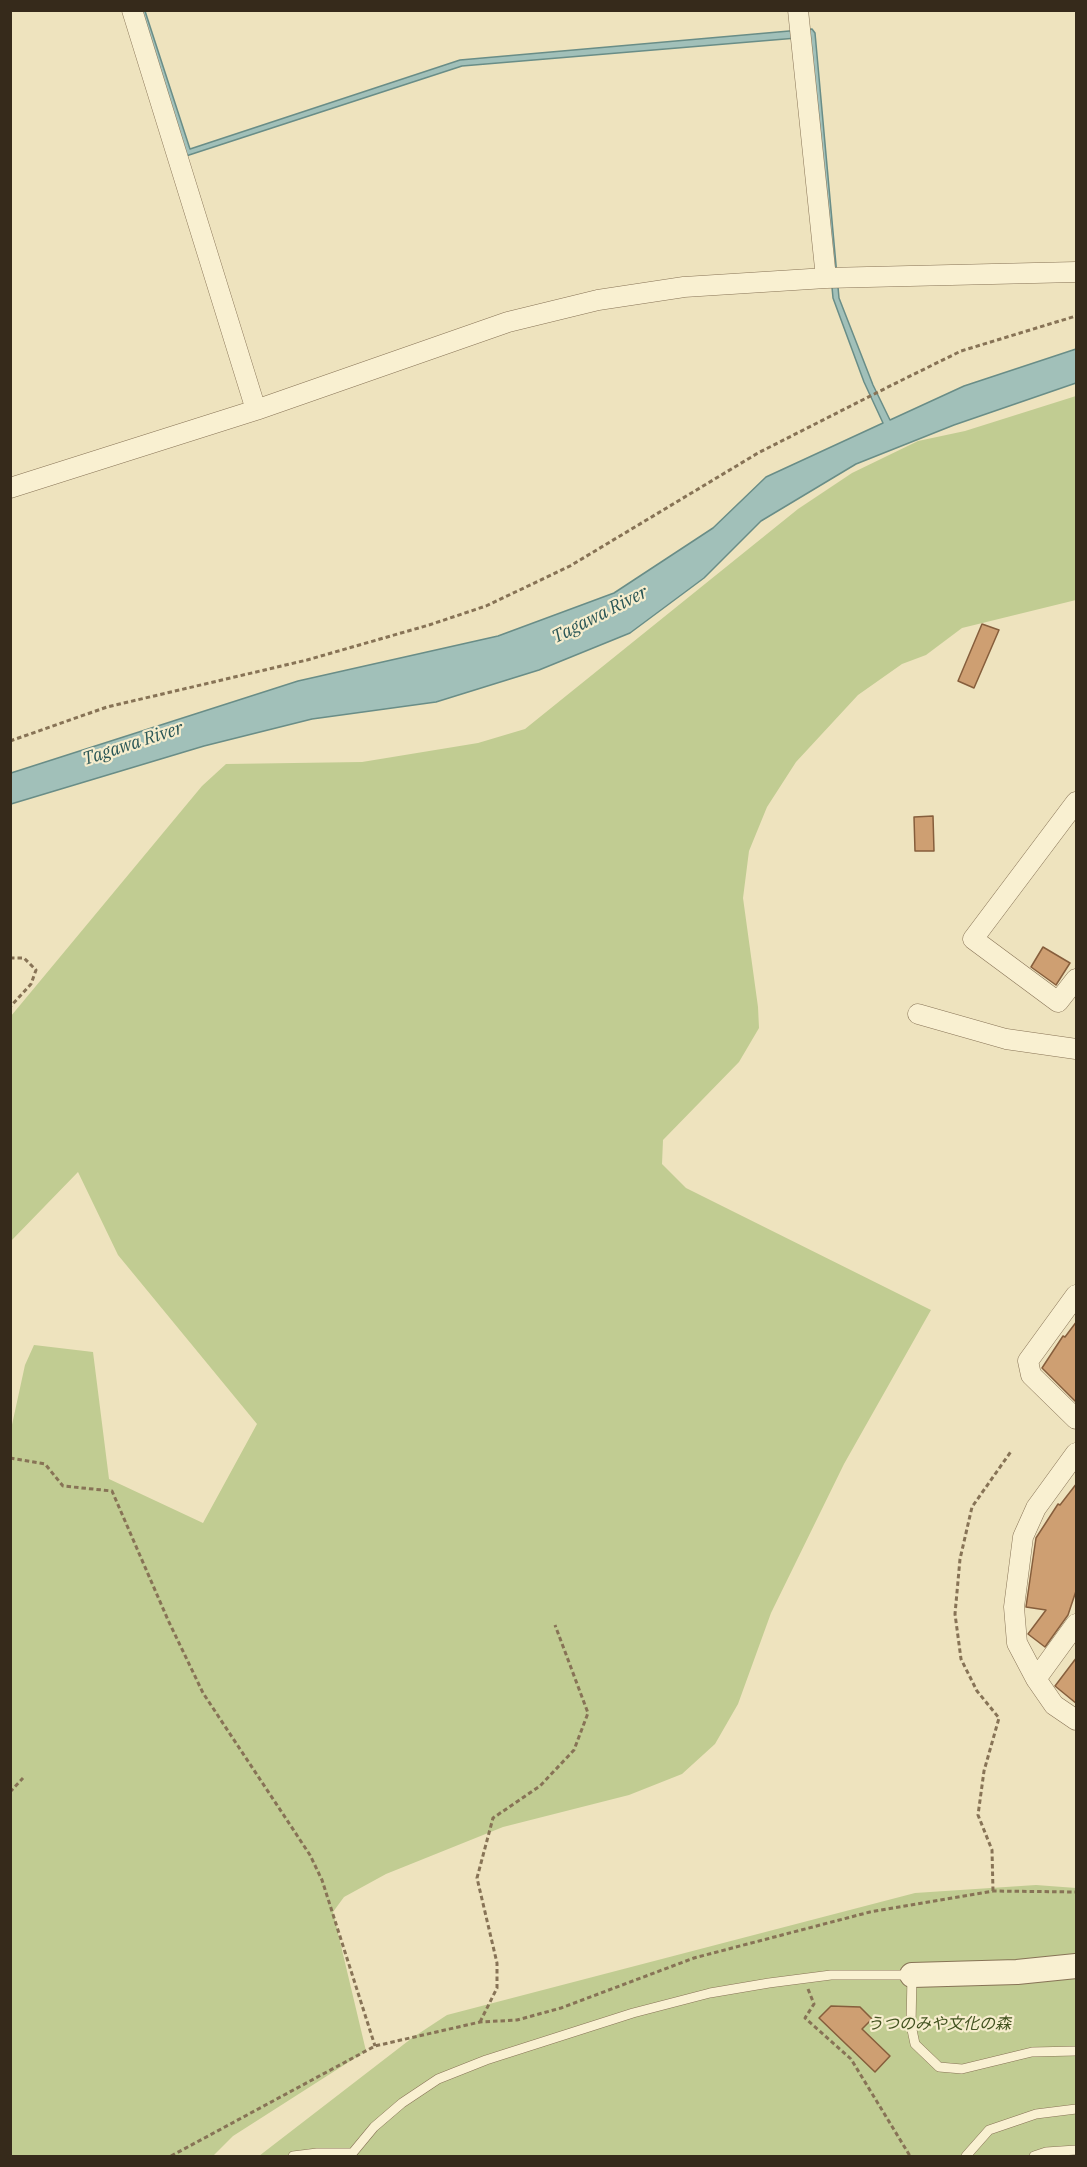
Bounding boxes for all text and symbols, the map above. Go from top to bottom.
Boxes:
water label: Tagawa River [549,582,651,648]
water label: Tagawa River [80,718,186,770]
park label: うつのみや文化の森 [867,2014,1011,2034]

